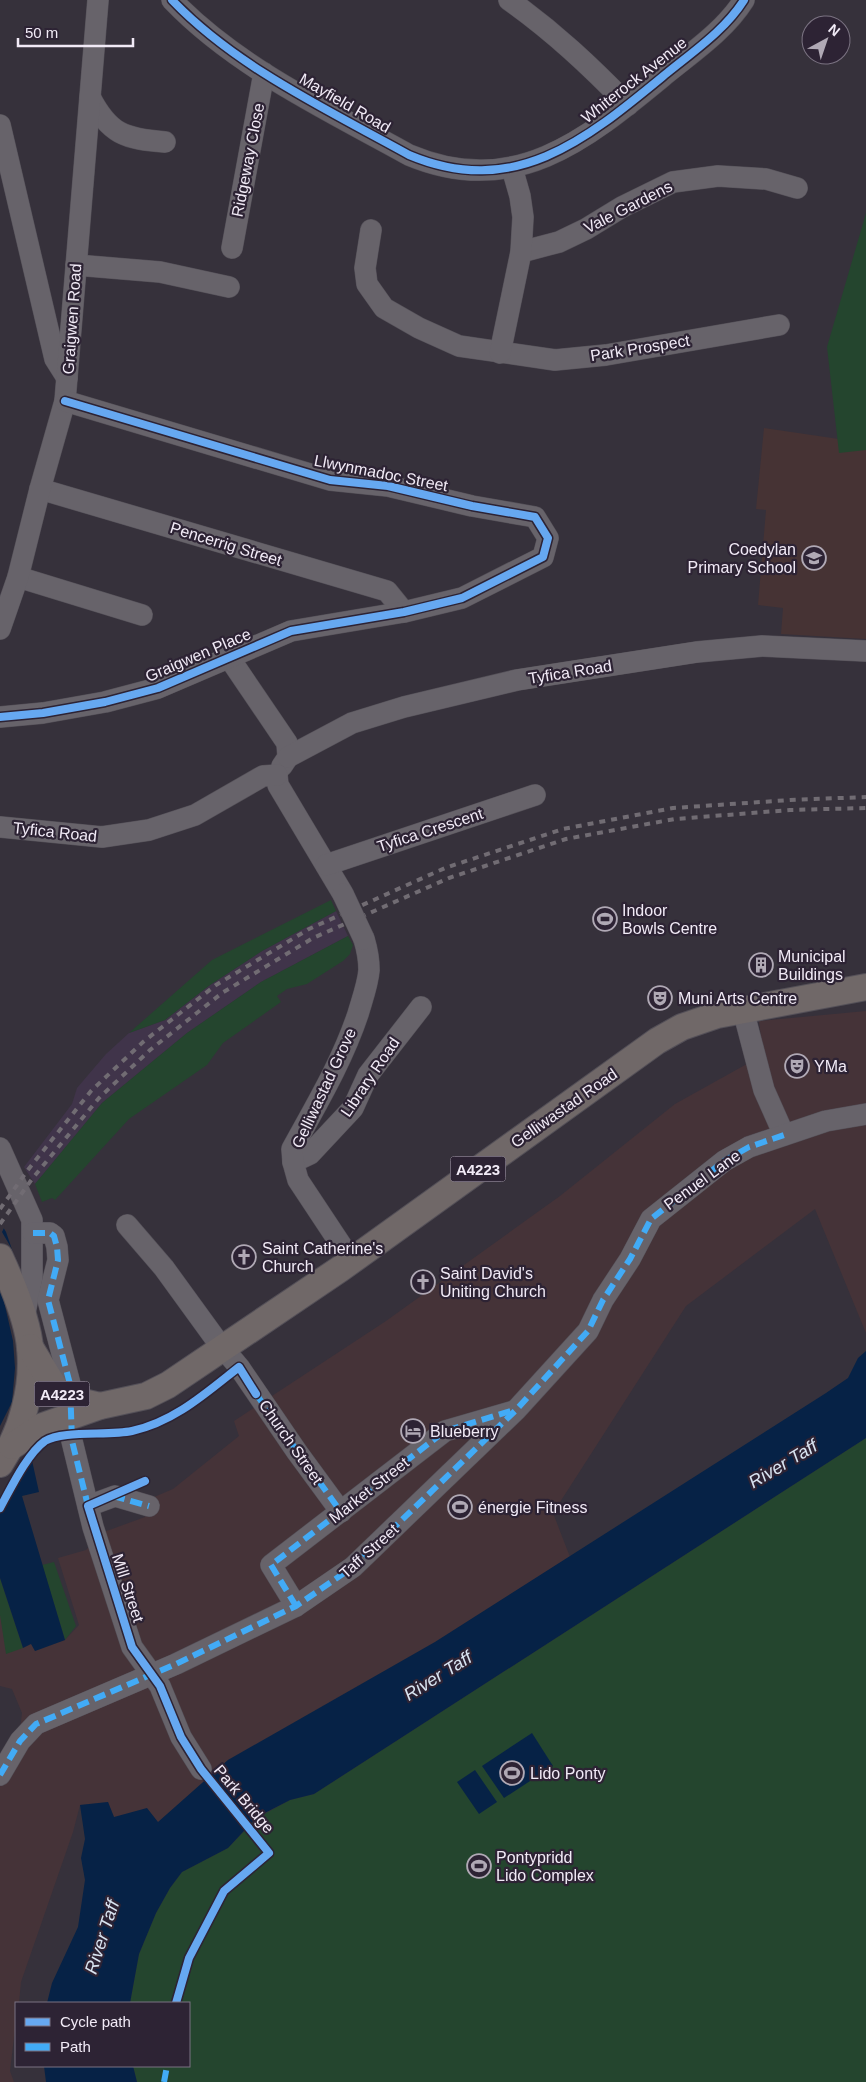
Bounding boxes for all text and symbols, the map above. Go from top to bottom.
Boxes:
scale bar [18,15,132,47]
north arrow [801,15,851,65]
text: N [825,21,843,39]
text: 50 m [25,24,58,41]
street label: Whiterock Avenue [578,34,690,126]
street label: Mayfield Road [296,70,394,136]
street label: Ridgeway Close [229,102,267,218]
street label: Vale Gardens [581,177,675,237]
street label: Graigwen Road [60,263,84,375]
street label: Park Prospect [589,332,692,364]
street label: Llwynmadoc Street [313,452,450,494]
street label: Pencerrig Street [168,519,284,569]
place label: Coedylan Primary School [688,541,796,576]
school or university icon: Coedylan Primary School [801,545,827,571]
street label: Graigwen Place [143,625,253,685]
street label: Tyfica Road [527,657,613,687]
street label: Tyfica Crescent [375,805,486,855]
street label: Tyfica Road [12,819,98,845]
place label: Indoor Bowls Centre [622,902,717,937]
sports icon: Indoor Bowls Centre [592,906,618,932]
place label: Municipal Buildings [778,948,846,983]
building icon: Municipal Buildings [748,952,774,978]
theatre icon: Muni Arts Centre [647,985,673,1011]
place label: Muni Arts Centre [678,990,797,1007]
street label: Gelliwastad Grove [289,1025,359,1151]
street label: Library Road [337,1034,403,1120]
theatre icon: YMa [784,1053,810,1079]
place label: YMa [814,1058,847,1075]
street label: Gelliwastad Road [508,1065,620,1151]
street label: Penuel Lane [661,1147,743,1213]
road number: A4223 [450,1156,506,1182]
place label: Saint Catherine's Church [262,1240,383,1275]
church icon: Saint Catherine's Church [231,1244,257,1270]
place label: Saint David's Uniting Church [440,1265,546,1300]
church icon: Saint David's Uniting Church [410,1269,436,1295]
road number: A4223 [34,1382,90,1406]
street label: Church Street [256,1397,327,1488]
hotel icon: Blueberry [400,1418,426,1444]
place label: Blueberry [430,1423,498,1440]
water label: River Taff [745,1435,823,1492]
street label: Market Street [326,1453,413,1526]
sports icon: énergie Fitness [447,1494,473,1520]
place label: énergie Fitness [478,1499,587,1516]
street label: Taff Street [336,1520,402,1582]
street label: Mill Street [109,1552,147,1625]
water label: River Taff [400,1646,477,1705]
sports icon: Lido Ponty [499,1760,525,1786]
street label: Park Bridge [211,1762,277,1837]
place label: Lido Ponty [530,1765,606,1782]
place label: Pontypridd Lido Complex [496,1849,594,1884]
sports icon: Pontypridd Lido Complex [466,1853,492,1879]
water label: River Taff [81,1896,124,1976]
legend [15,2002,190,2067]
text: Cycle path [60,2013,131,2030]
text: Path [60,2038,91,2055]

